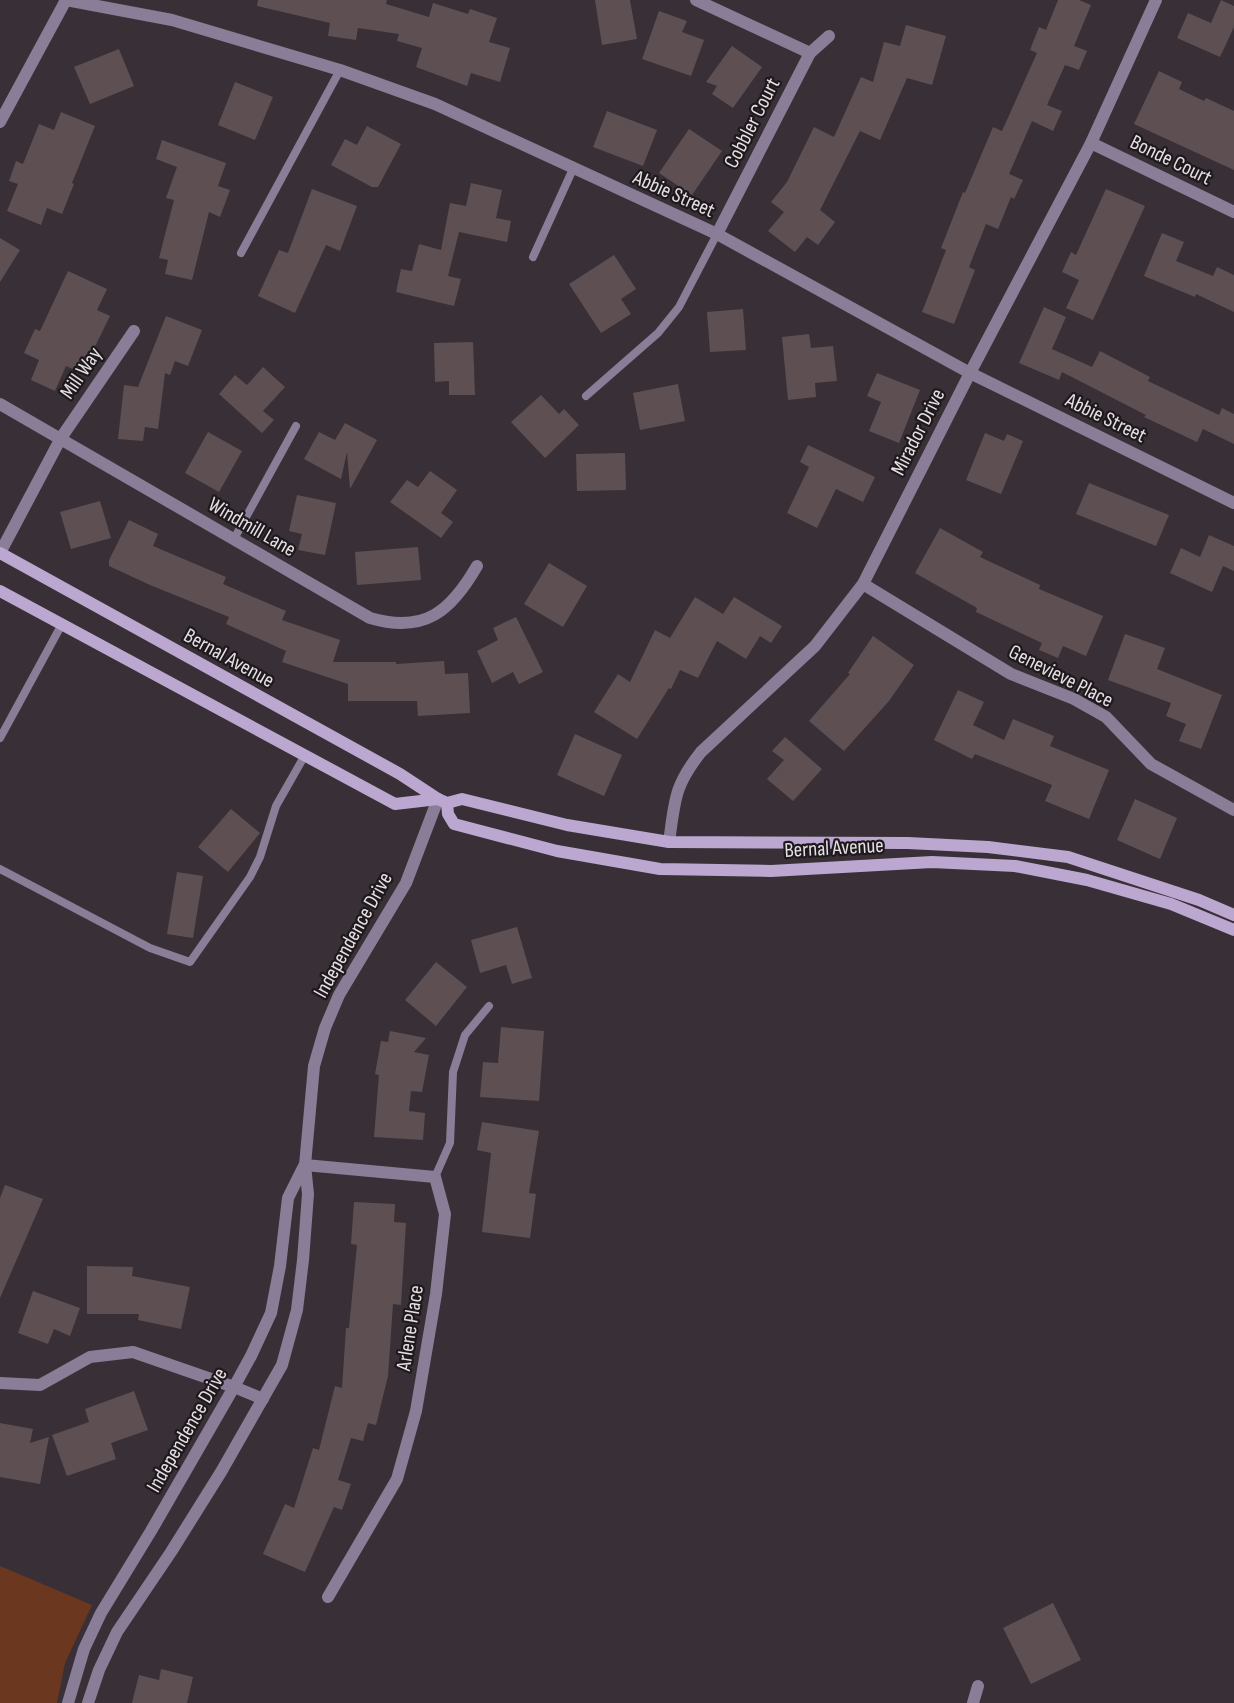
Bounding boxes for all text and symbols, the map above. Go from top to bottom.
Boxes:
street label: Cobbler Court [719,74,785,172]
street label: Bonde Court [1126,130,1216,190]
street label: Abbie Street [628,165,719,223]
street label: Mill Way [55,343,107,403]
street label: Mirador Drive [886,385,950,479]
street label: Abbie Street [1061,387,1150,448]
street label: Windmill Lane [204,492,300,562]
street label: Bernal Avenue [179,623,279,693]
street label: Genevieve Place [1005,639,1117,713]
street label: Bernal Avenue [784,833,884,863]
street label: Independence Drive [308,868,398,1002]
street label: Arlene Place [391,1283,429,1373]
street label: Independence Drive [141,1363,233,1497]

